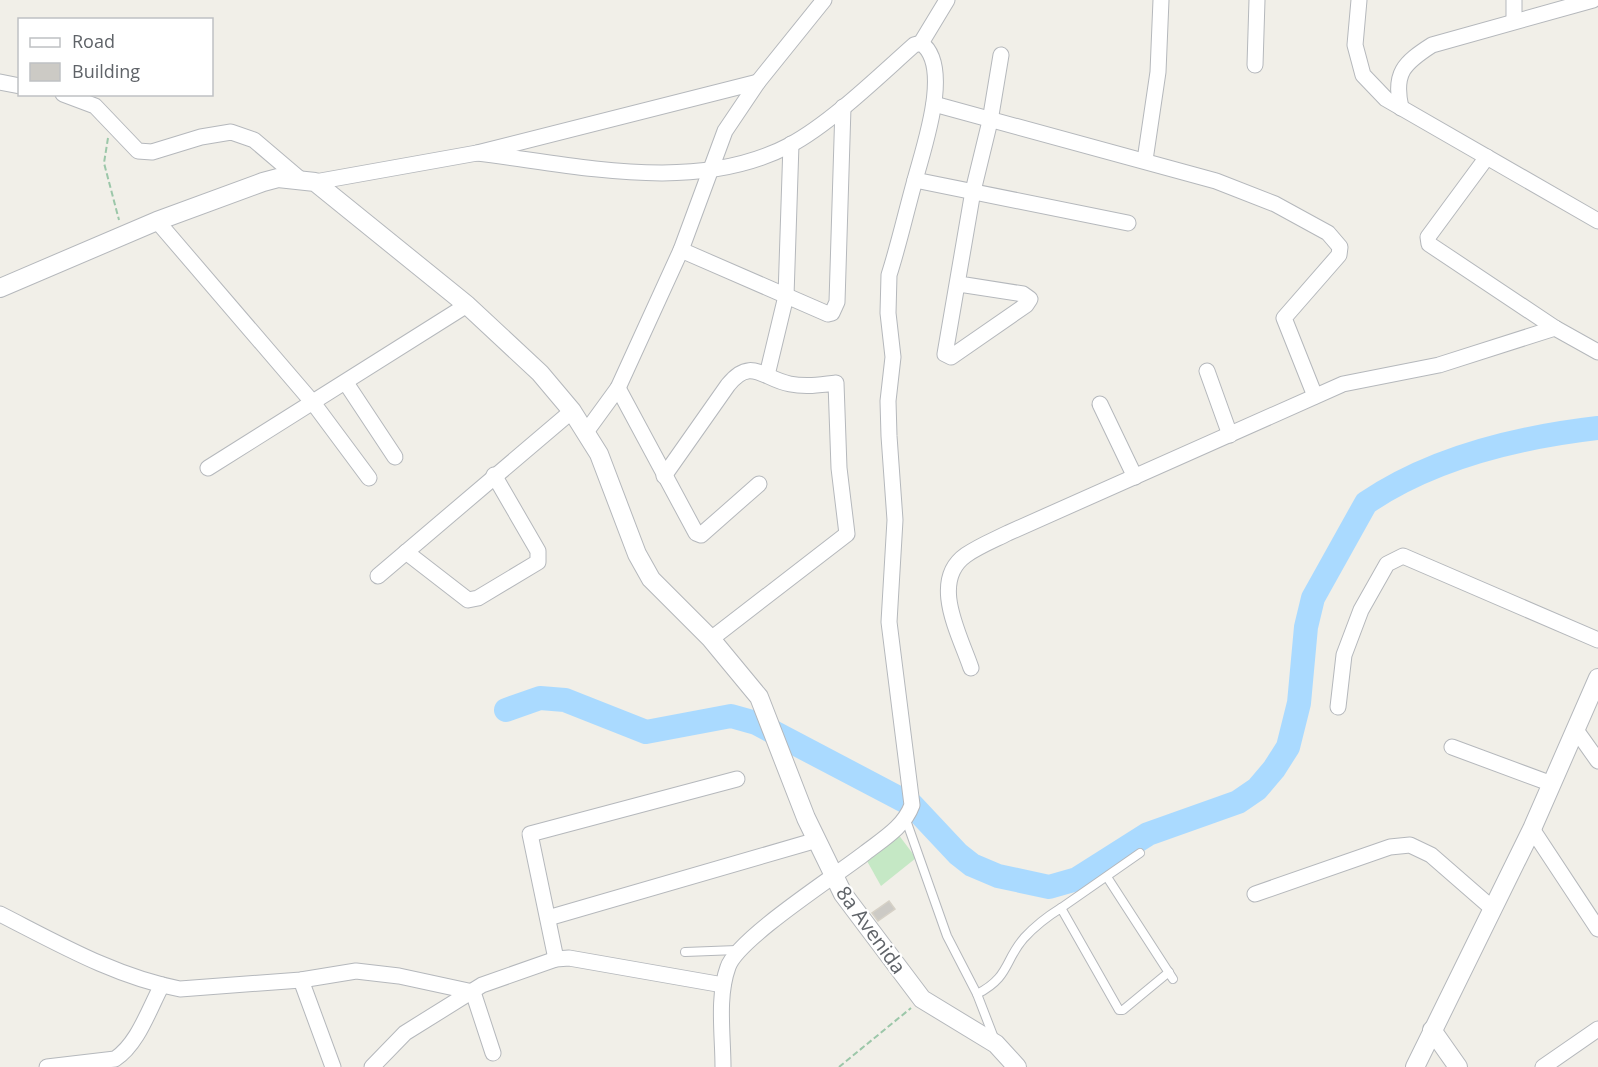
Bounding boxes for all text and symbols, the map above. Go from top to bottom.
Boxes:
legend [18,18,213,96]
text: Road [72,29,115,53]
text: Building [72,59,140,83]
street label: 8a Avenida [830,880,912,979]

